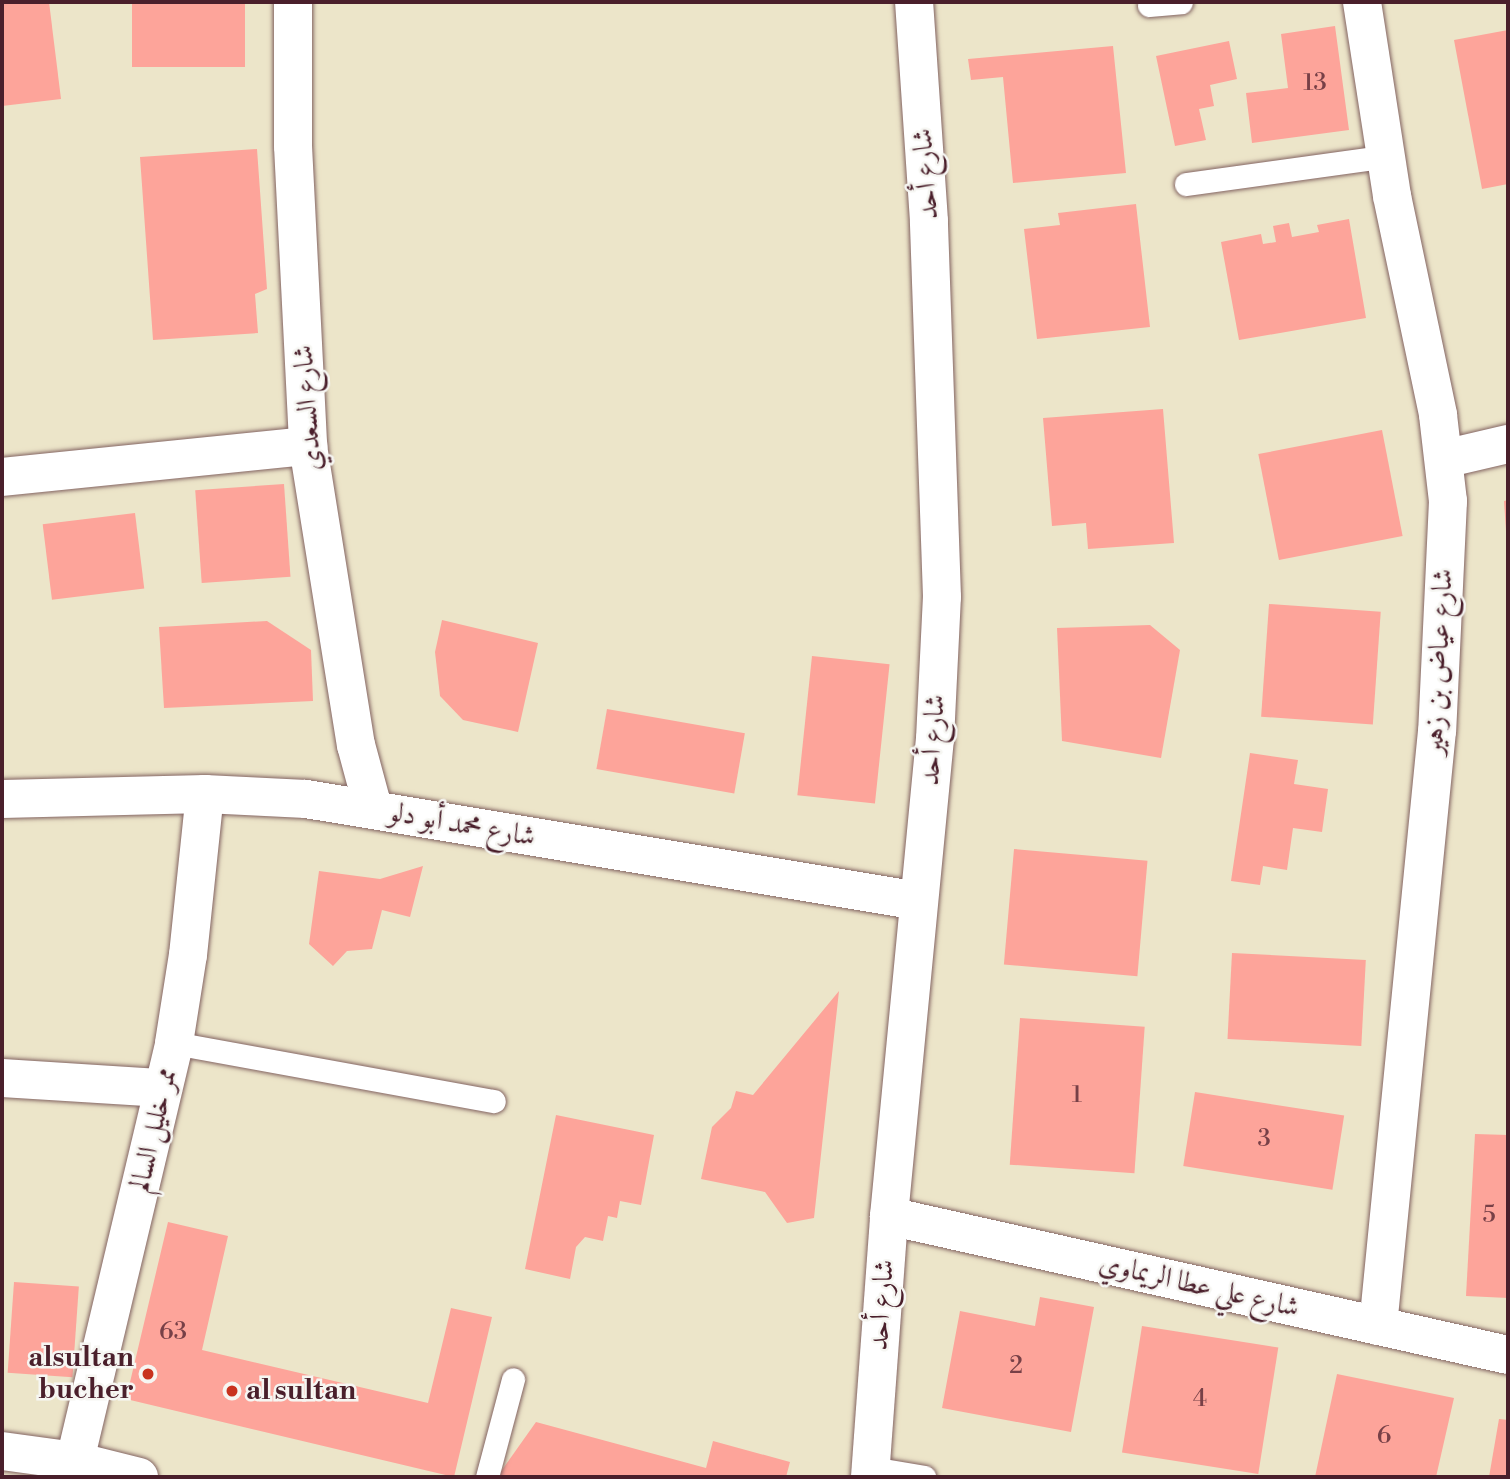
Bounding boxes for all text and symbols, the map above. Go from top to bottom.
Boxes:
house number: 13 [1303,70,1327,98]
street label: شارع أحد [906,127,946,221]
street label: شارع السعدي [287,344,329,472]
street label: شارع عياض بن زهير [1417,568,1461,756]
street label: شارع أحد [913,693,953,787]
street label: شارع محمد أبو دلو [386,796,538,854]
street label: ممر خليل السالم [123,1064,185,1196]
house number: 1 [1072,1082,1082,1110]
house number: 3 [1257,1126,1271,1154]
house number: 5 [1482,1202,1496,1230]
street label: شارع علي عطا الريماوي [1096,1247,1302,1325]
street label: شارع أحد [862,1258,902,1352]
house number: 63 [159,1319,187,1347]
place label: alsultan bucher [28,1341,134,1407]
house number: 2 [1009,1353,1023,1381]
marker: alsultan bucher [140,1366,156,1382]
place label: al sultan [246,1374,356,1408]
marker: al sultan [224,1383,240,1399]
house number: 4 [1193,1386,1207,1414]
house number: 6 [1377,1423,1391,1451]

